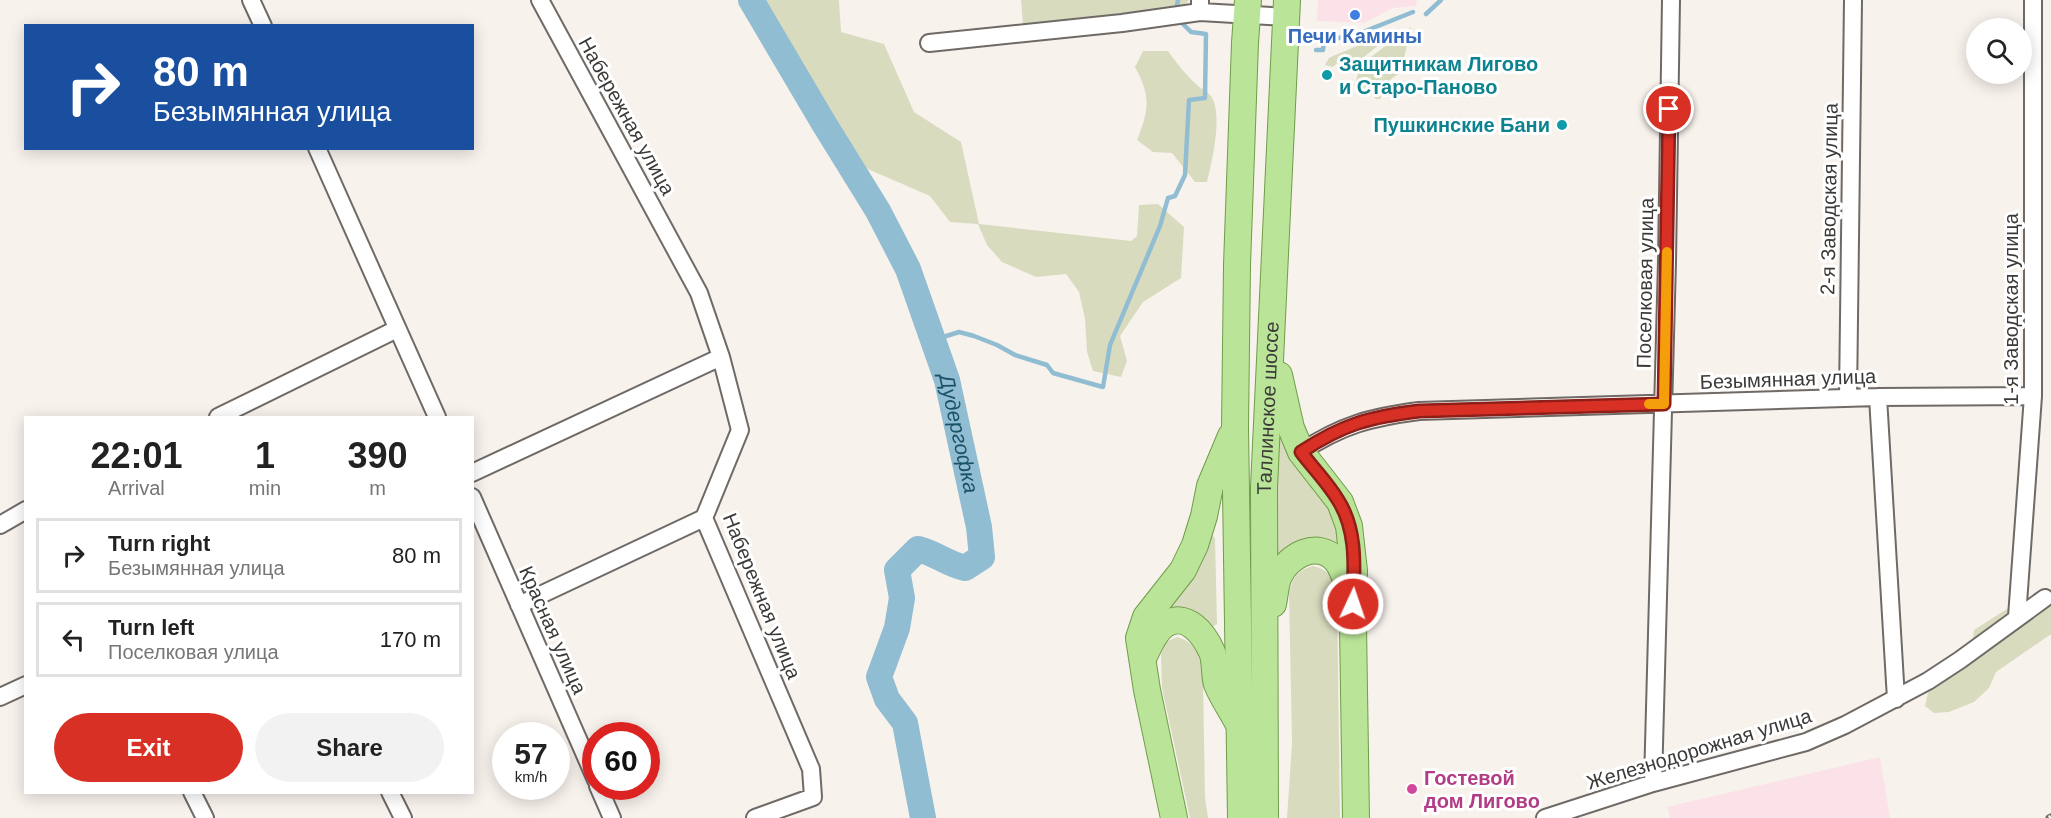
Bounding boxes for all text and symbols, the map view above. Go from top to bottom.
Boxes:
marker: Печи Камины [1348,8,1362,22]
map controls [1966,18,2032,84]
button: search [1966,18,2032,84]
place label: Печи Камины [1288,25,1422,47]
street label: Набережная улица [575,33,680,199]
icon: right [54,48,132,126]
text: 80 m [153,48,249,95]
place label: Защитникам Лигово и Старо-Паново [1339,53,1538,98]
marker: Защитникам Лигово и Старо-Паново [1320,68,1334,82]
pin [1643,83,1694,134]
icon: arrive [1652,92,1685,125]
text: Безымянная улица [153,97,391,127]
street label: 2-я Заводская улица [1816,102,1842,295]
place label: Пушкинские Бани [1373,114,1550,136]
marker: Пушкинские Бани [1555,118,1569,132]
street label: Поселковая улица [1633,197,1658,368]
street label: 1-я Заводская улица [2000,212,2022,405]
street label: Таллинское шоссе [1253,321,1283,495]
street label: Безымянная улица [1699,365,1877,393]
water label: Дудергофка [935,370,983,495]
text: 22:01 [90,435,182,476]
text: 1 [255,435,275,476]
text: 390 [347,435,408,476]
text: Arrival [108,477,165,499]
text: min [249,477,281,499]
text: m [369,477,386,499]
street label: Набережная улица [719,510,806,683]
text: Turn right [108,531,210,556]
icon: right [57,539,90,572]
text: 80 m [392,543,441,568]
text: Безымянная улица [108,557,285,579]
street label: Красная улица [515,563,591,698]
position arrow [1321,572,1385,636]
text: Turn left [108,615,194,640]
icon: left [57,623,90,656]
text: 170 m [380,627,441,652]
text: Поселковая улица [108,641,279,663]
street label: Железнодорожная улица [1584,704,1815,794]
button: Exit [54,713,243,782]
button: Share [255,713,444,782]
speed limit sign: 60 [582,722,660,800]
text: 57 [514,737,548,770]
place label: Гостевой дом Лигово [1424,767,1540,812]
text: km/h [515,768,547,785]
marker: Гостевой дом Лигово [1405,782,1419,796]

